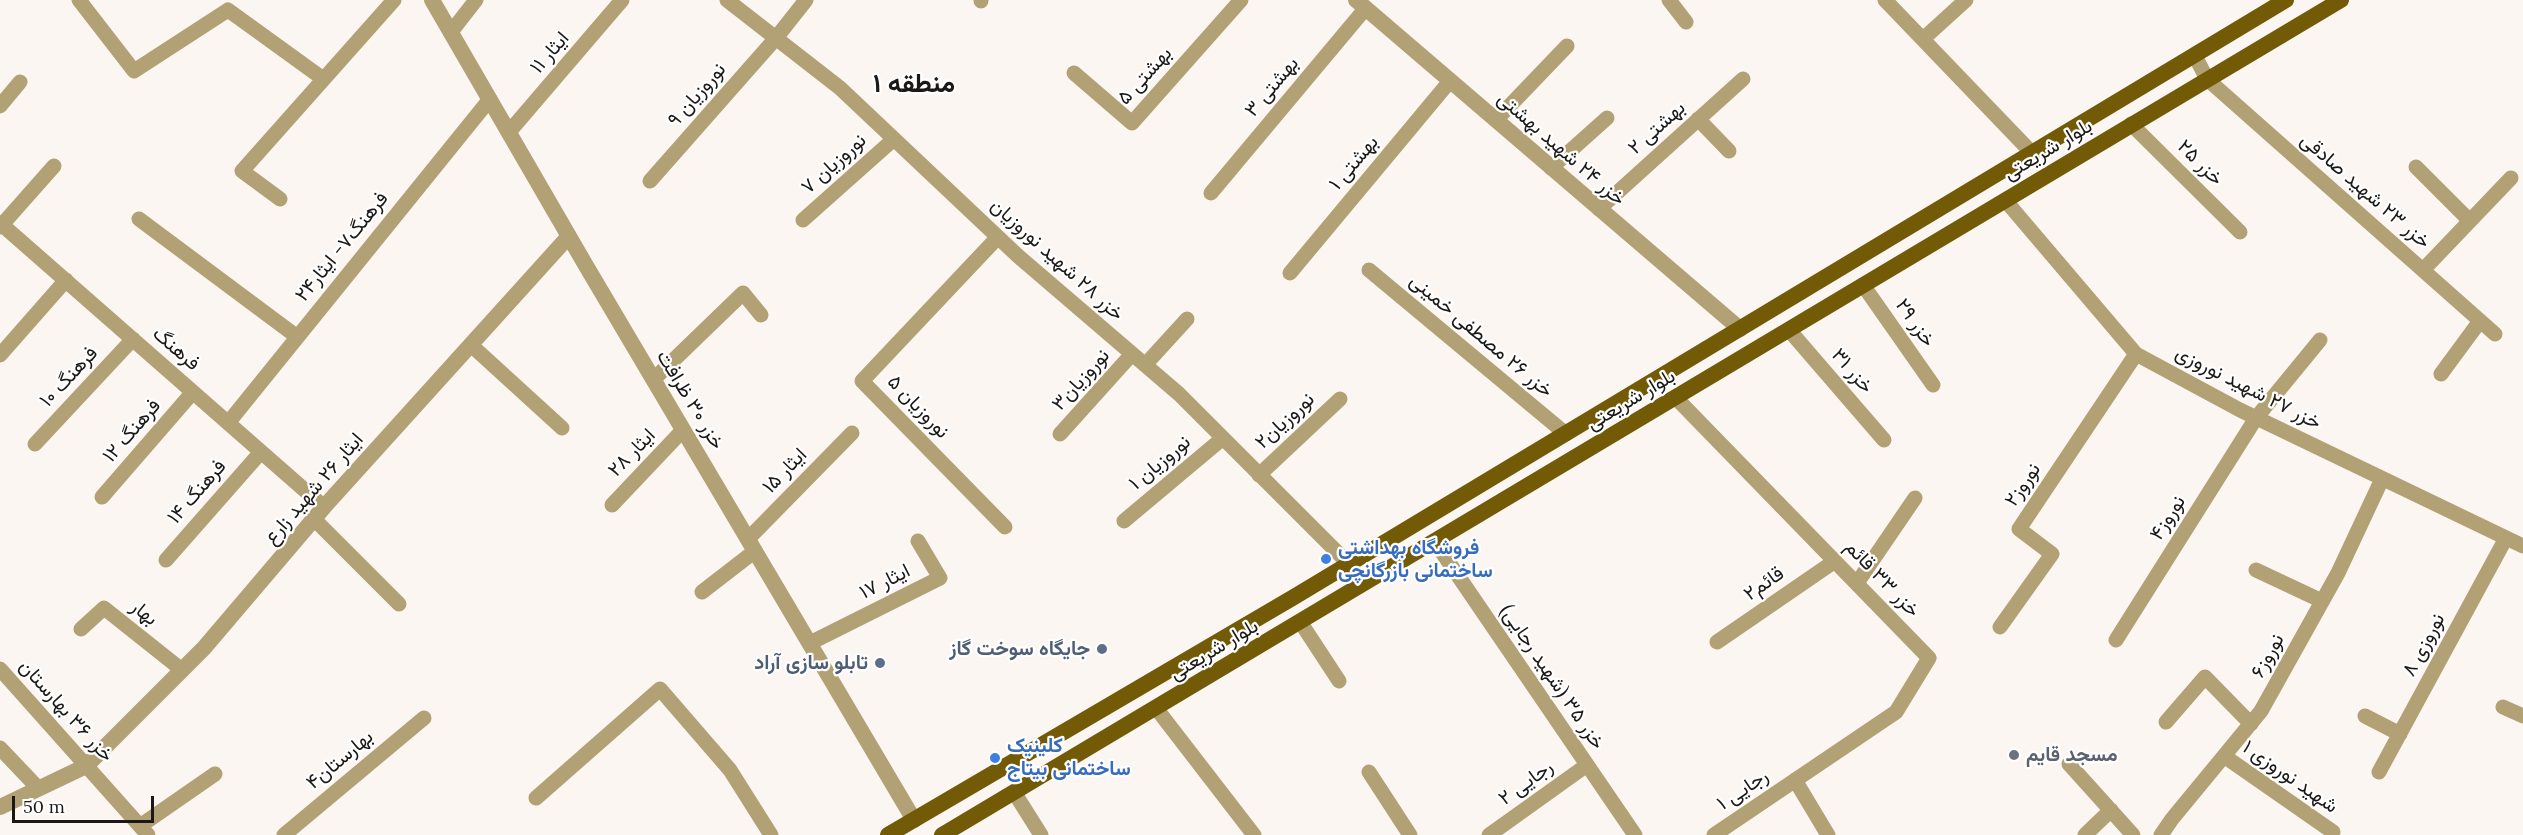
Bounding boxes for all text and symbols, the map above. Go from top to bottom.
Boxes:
street label: ایثار ۱۱ [525,27,575,79]
street label: بهشتی ۵ [1113,42,1177,110]
street label: بهشتی ۳ [1240,52,1304,122]
street label: نوروزیان ۹ [663,58,731,132]
district label: منطقه ۱ [873,69,955,101]
street label: خزر ۲۴ شهید بهشتی [1492,87,1630,211]
street label: بهشتی ۲ [1623,96,1691,160]
street label: بلوار شریعتی [1999,114,2097,186]
street label: خزر ۲۳ شهید صادقی [2295,128,2435,254]
street label: نوروزیان ۷ [797,129,871,199]
street label: بهشتی ۱ [1324,131,1384,195]
street label: خزر ۲۵ [2172,135,2228,191]
street label: فرهنگ۷- ایثار۲۴ [290,187,394,307]
street label: خزر ۲۸ شهید نوروزیان [985,194,1129,326]
street label: خزر ۲۶ مصطفی خمینی [1404,269,1558,403]
street label: خزر ۲۹ [1890,294,1940,352]
street label: فرهنگ [147,322,205,376]
street label: خزر ۲۷ شهید نوروزی [2171,341,2325,435]
street label: فرهنگ ۱۰ [35,342,103,412]
street label: نوروزیان۳ [1047,344,1115,416]
street label: خزر ۳۱ [1826,344,1878,398]
street label: خزر ۳۰ ظرافت [651,346,729,454]
street label: بلوار شریعتی [1582,364,1680,436]
street label: نوروزیان ۵ [882,370,954,444]
street label: نوروزیان۲ [1250,388,1320,454]
street label: فرهنگ ۱۲ [98,394,166,468]
street label: ایثار ۲۸ [603,424,661,482]
street label: ایثار ۲۶ شهید زارع [259,428,369,550]
street label: نوروزیان ۱ [1124,430,1196,496]
street label: ایثار ۱۵ [758,443,812,499]
street label: فرهنگ ۱۴ [163,455,231,529]
street label: نوروز۲ [2000,459,2046,511]
street label: نوروز۴ [2145,491,2191,545]
place label: فروشگاه بهداشتی ساختمانی بازرگانچی [1338,536,1493,583]
street label: خزر ۳۳ قائم [1839,536,1925,622]
marker: فروشگاه بهداشتی ساختمانی بازرگانچی [1319,552,1333,566]
street label: ایثار ۱۷ [856,559,914,605]
street label: قائم۲ [1739,562,1789,606]
street label: بهار [126,595,162,631]
street label: خزر ۳۵ (شهید رجایی) [1494,600,1610,754]
street label: نوروزی ۸ [2397,609,2451,681]
street label: بلوار شریعتی [1165,614,1263,686]
street label: نوروز۶ [2246,630,2290,682]
place label: جایگاه سوخت گاز [949,637,1090,661]
marker: جایگاه سوخت گاز [1095,642,1109,656]
place label: تابلو سازی آراد [754,651,868,675]
street label: خزر ۳۶ بهارستان [14,655,118,767]
marker: تابلو سازی آراد [873,656,887,670]
street label: بهارستان۴ [302,725,378,795]
place label: کلینیک ساختمانی بیتاج [1007,734,1131,781]
street label: شهید نوروزی ۱ [2238,735,2342,819]
place label: مسجد قایم [2026,743,2118,767]
marker: مسجد قایم [2007,748,2021,762]
marker: کلینیک ساختمانی بیتاج [988,751,1002,765]
street label: رجایی ۲ [1494,755,1558,811]
street label: رجایی ۱ [1713,764,1773,816]
scale bar [15,784,158,822]
text: 50 m [23,795,65,818]

